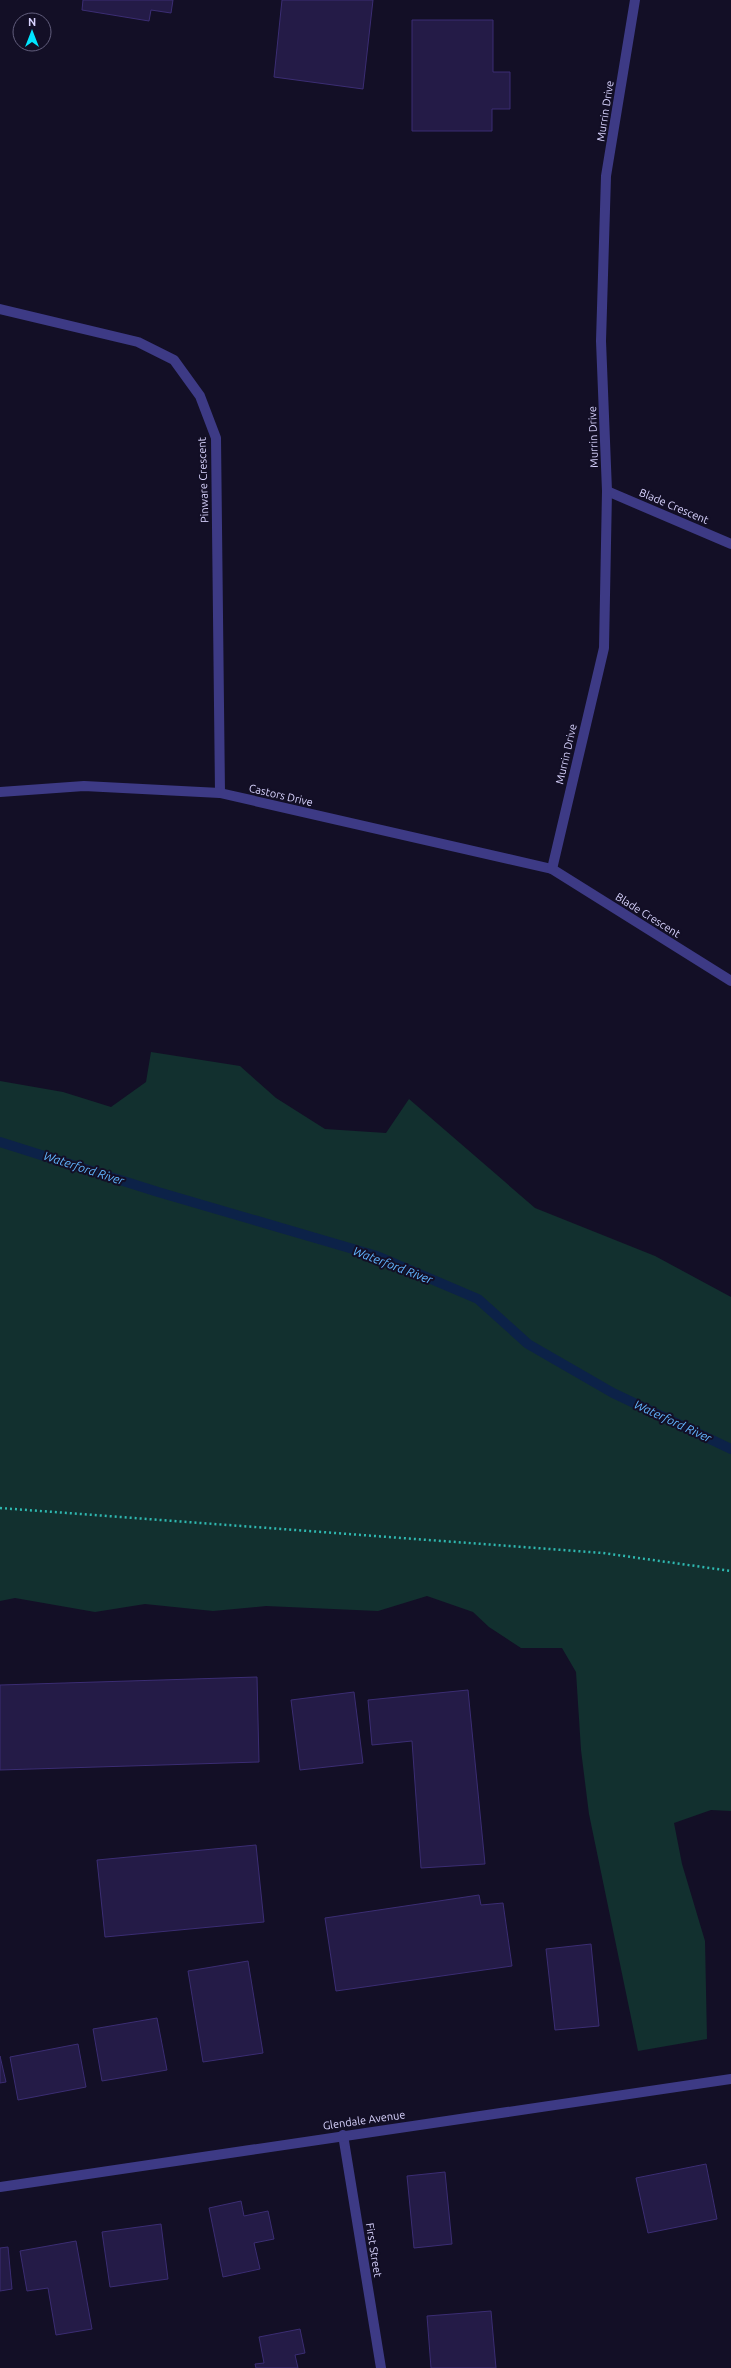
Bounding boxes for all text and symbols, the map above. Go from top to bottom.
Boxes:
north arrow [12,12,52,52]
text: N [28,16,36,28]
street label: Murrin Drive [594,80,616,142]
street label: Murrin Drive [586,406,600,468]
street label: Pinware Crescent [195,436,210,523]
street label: Blade Crescent [638,486,711,526]
street label: Murrin Drive [553,723,579,785]
street label: Castors Drive [248,782,314,808]
street label: Blade Crescent [613,890,683,940]
water label: Waterford River [42,1149,126,1187]
water label: Waterford River [352,1244,435,1286]
water label: Waterford River [632,1397,714,1445]
street label: Glendale Avenue [322,2108,406,2132]
street label: First Street [364,2222,384,2279]

